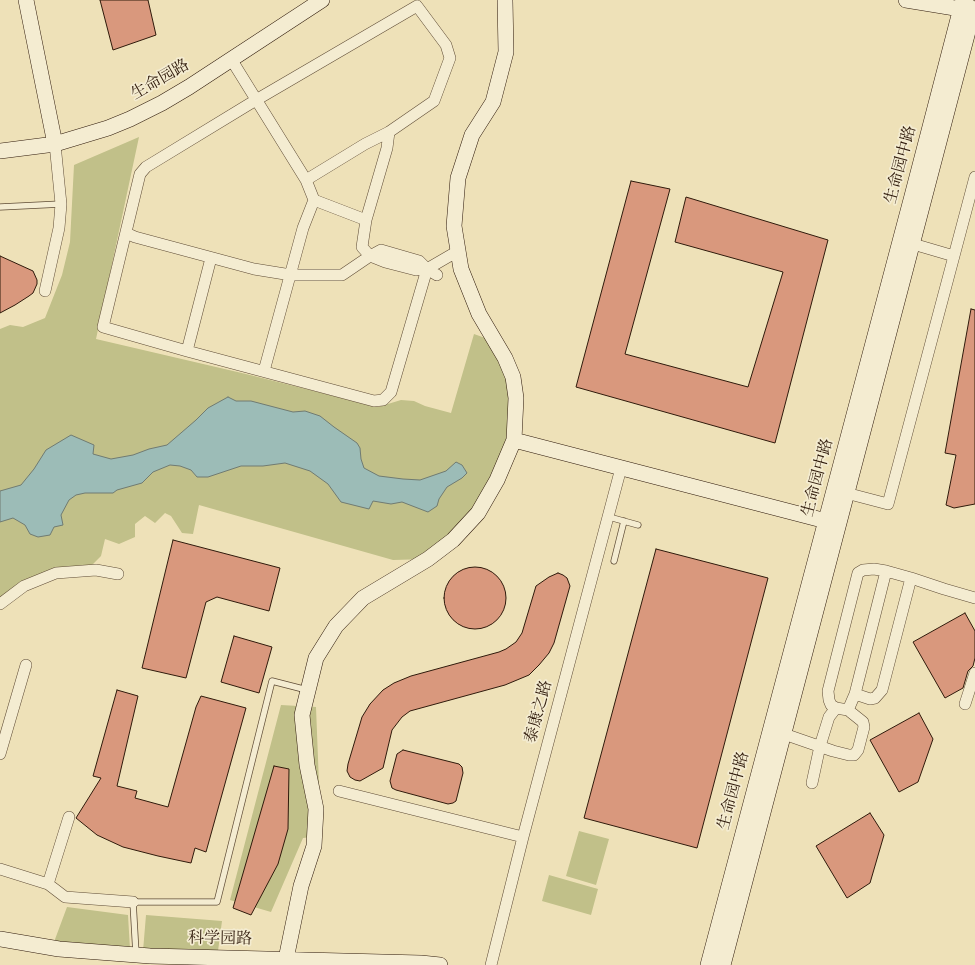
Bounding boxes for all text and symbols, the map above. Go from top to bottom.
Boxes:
street label: 生命园路 [128,57,194,105]
street label: 生命园中路 [882,124,922,206]
street label: 生命园中路 [799,437,839,519]
street label: 泰康之路 [522,679,558,745]
street label: 生命园中路 [715,750,755,832]
street label: 科学园路 [188,930,252,950]

